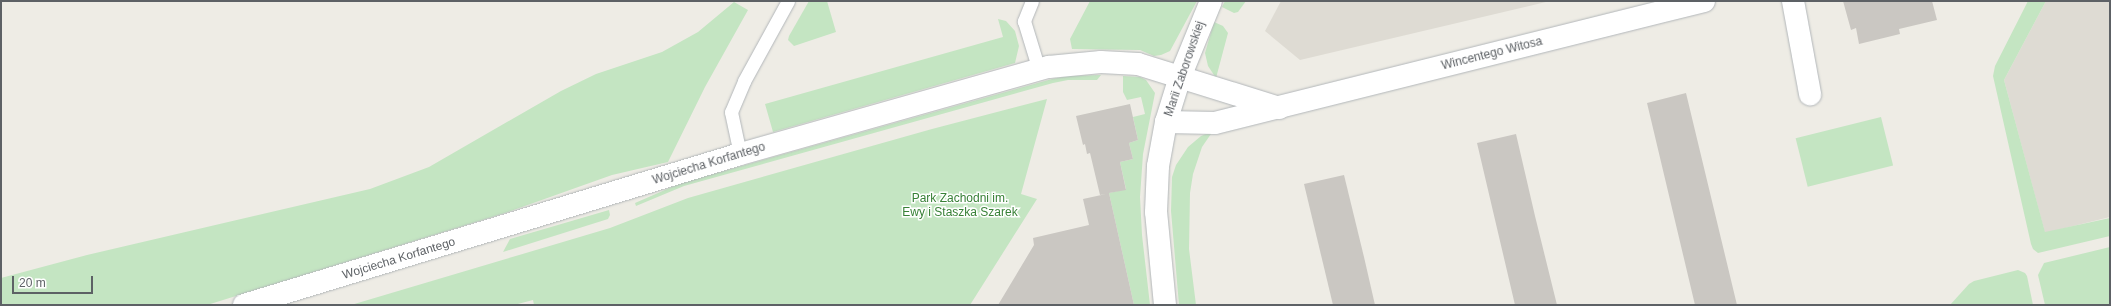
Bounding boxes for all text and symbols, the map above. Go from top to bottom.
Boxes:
street label: Marii Zaborowskiej [1162,19,1208,119]
street label: Wincentego Witosa [1440,35,1544,73]
street label: Wojciecha Korfantego [651,140,767,188]
park label: Park Zachodni im. Ewy i Staszka Szarek [902,192,1018,220]
street label: Wojciecha Korfantego [341,235,457,283]
scale bar [14,268,95,294]
text: 20 m [19,276,46,290]

